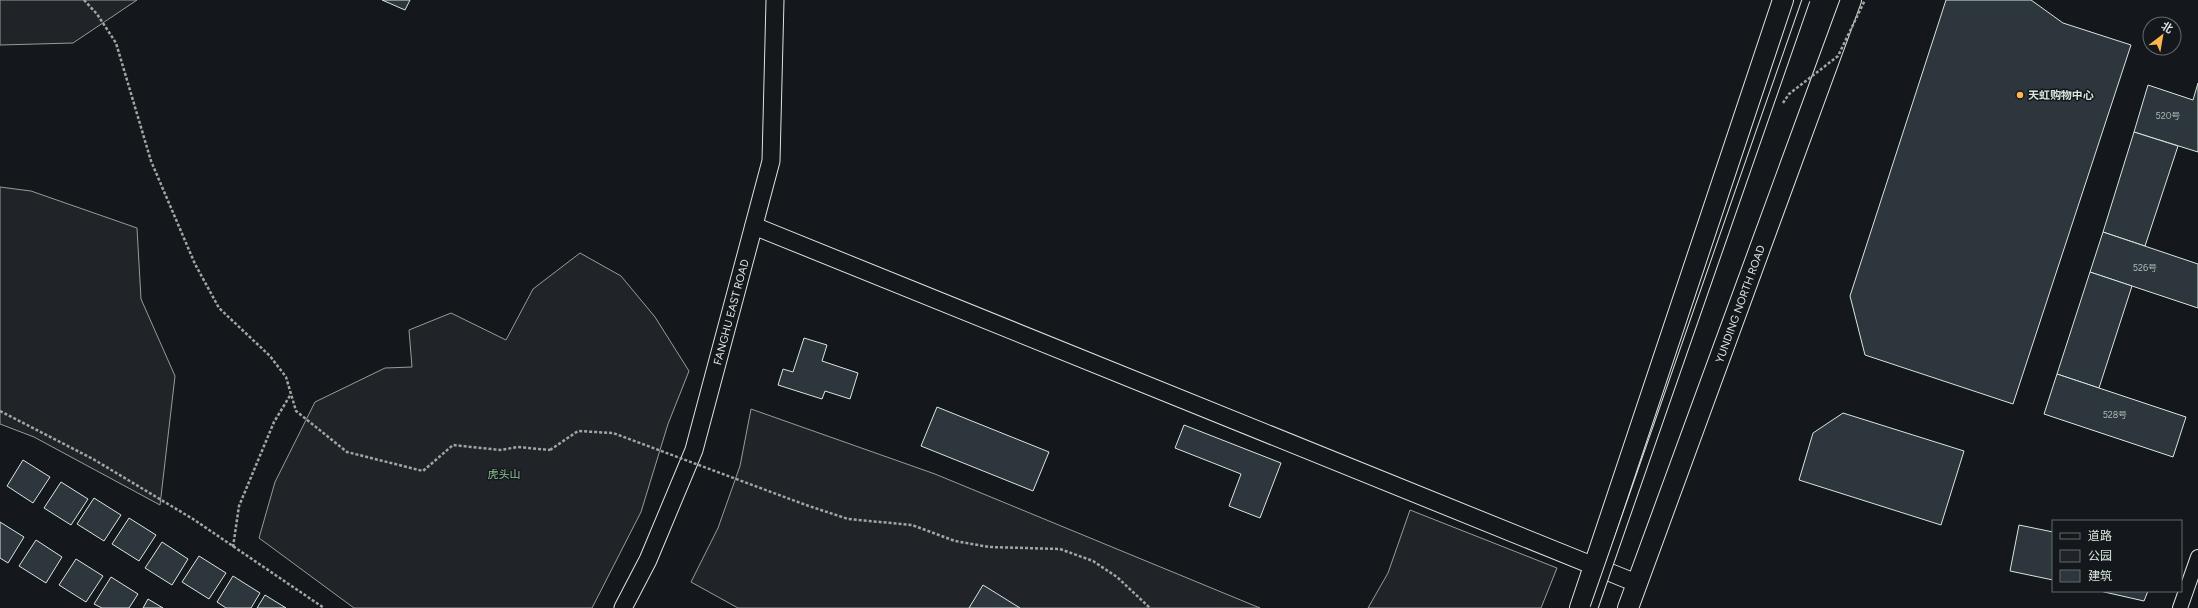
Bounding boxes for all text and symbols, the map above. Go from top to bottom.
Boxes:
north arrow [2142,16,2182,56]
text: 北 [2159,19,2175,36]
place label: 天虹购物中心 [2028,89,2094,102]
marker: 天虹购物中心 [2015,90,2025,100]
house number: 520号 [2156,110,2180,121]
street label: YUNDING NORTH ROAD [1713,243,1768,365]
street label: FANGHU EAST ROAD [711,257,752,366]
house number: 526号 [2133,262,2157,273]
house number: 528号 [2103,409,2127,420]
park label: 虎头山 [488,468,521,481]
legend [2052,520,2182,592]
text: 道路 [2088,529,2112,543]
text: 公园 [2088,549,2112,563]
text: 建筑 [2088,569,2112,583]

